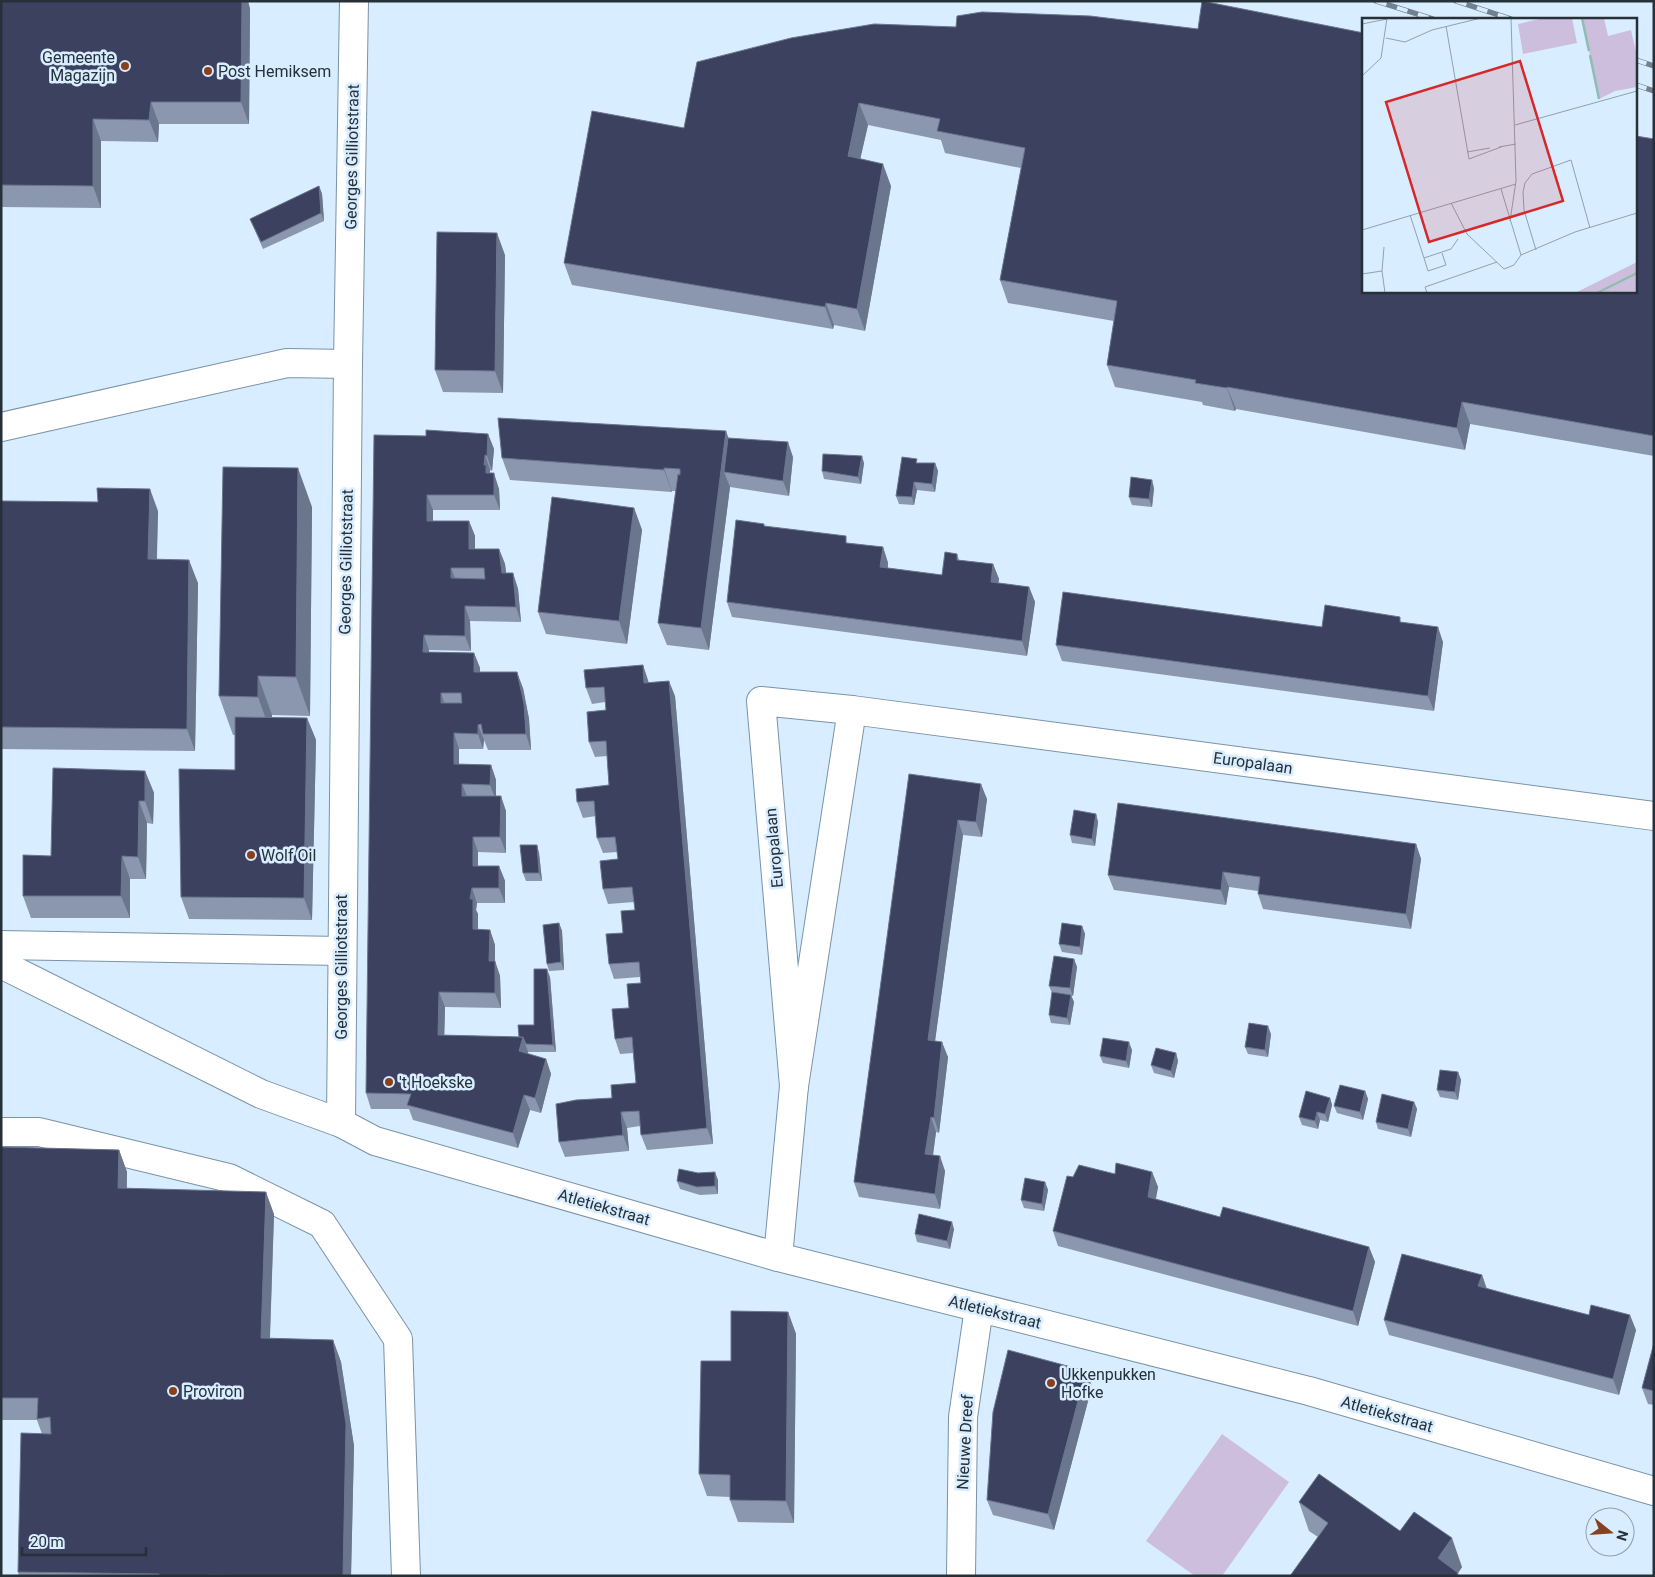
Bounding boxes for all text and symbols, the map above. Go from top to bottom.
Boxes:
inset map [1362,18,1638,292]
place label: Gemeente Magazijn [42,48,115,85]
marker: Gemeente Magazijn [119,60,131,72]
place label: Post Hemiksem [218,62,331,81]
marker: Post Hemiksem [202,65,214,77]
street label: Georges Gilliotstraat [341,84,363,230]
street label: Georges Gilliotstraat [335,489,357,635]
street label: Europalaan [1212,748,1294,778]
street label: Europalaan [761,807,787,889]
place label: Wolf Oil [261,846,316,865]
marker: Wolf Oil [245,849,257,861]
street label: Georges Gilliotstraat [332,894,351,1040]
place label: 't Hoekske [399,1073,473,1092]
marker: 't Hoekske [383,1076,395,1088]
street label: Atletiekstraat [556,1185,652,1229]
street label: Atletiekstraat [947,1291,1043,1333]
place label: Ukkenpukken Hofke [1061,1365,1156,1402]
marker: Ukkenpukken Hofke [1045,1377,1057,1389]
place label: Proviron [183,1382,242,1401]
marker: Proviron [167,1385,179,1397]
street label: Atletiekstraat [1339,1392,1435,1436]
street label: Nieuwe Dreef [953,1393,977,1490]
north arrow [1585,1507,1635,1557]
scale bar [22,1524,146,1556]
text: N [1613,1529,1632,1543]
text: 20 m [30,1533,64,1551]

